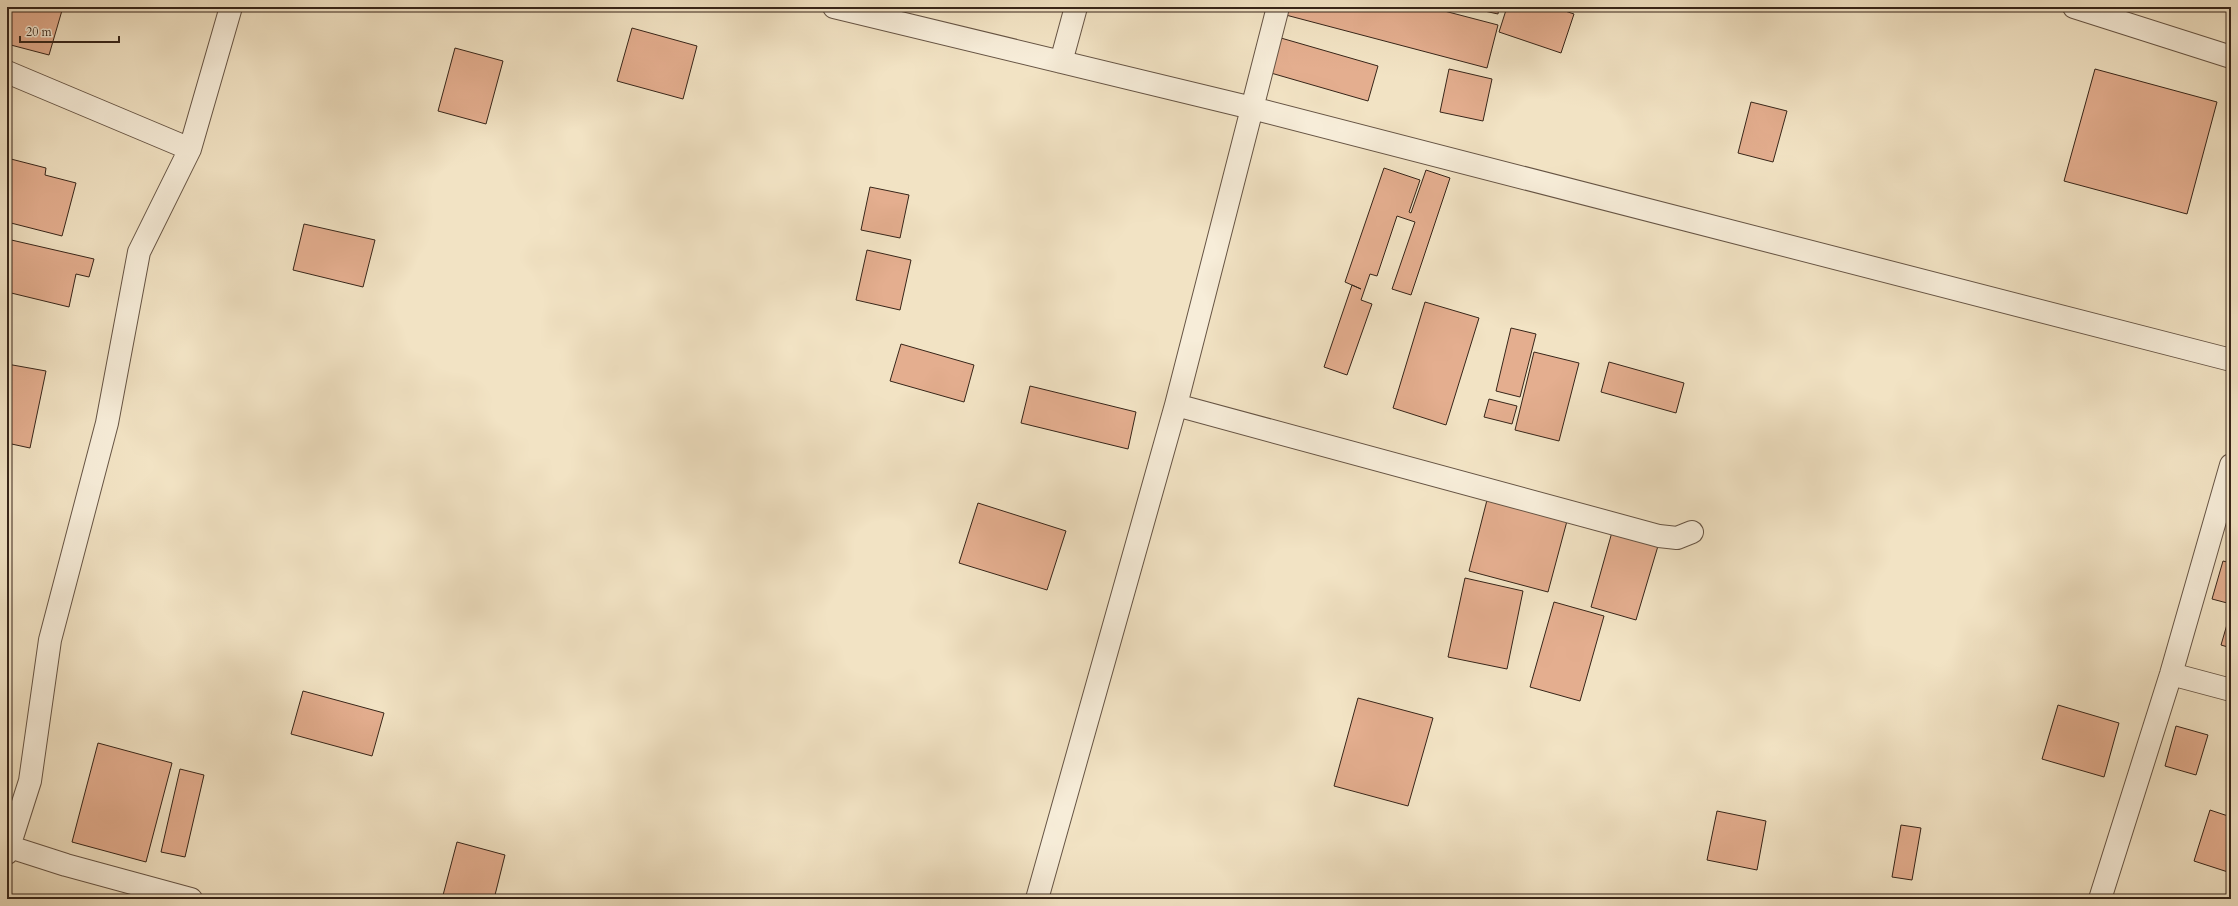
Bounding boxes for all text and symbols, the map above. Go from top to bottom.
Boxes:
scale bar [20,18,119,44]
text: 20 m [26,24,53,40]

